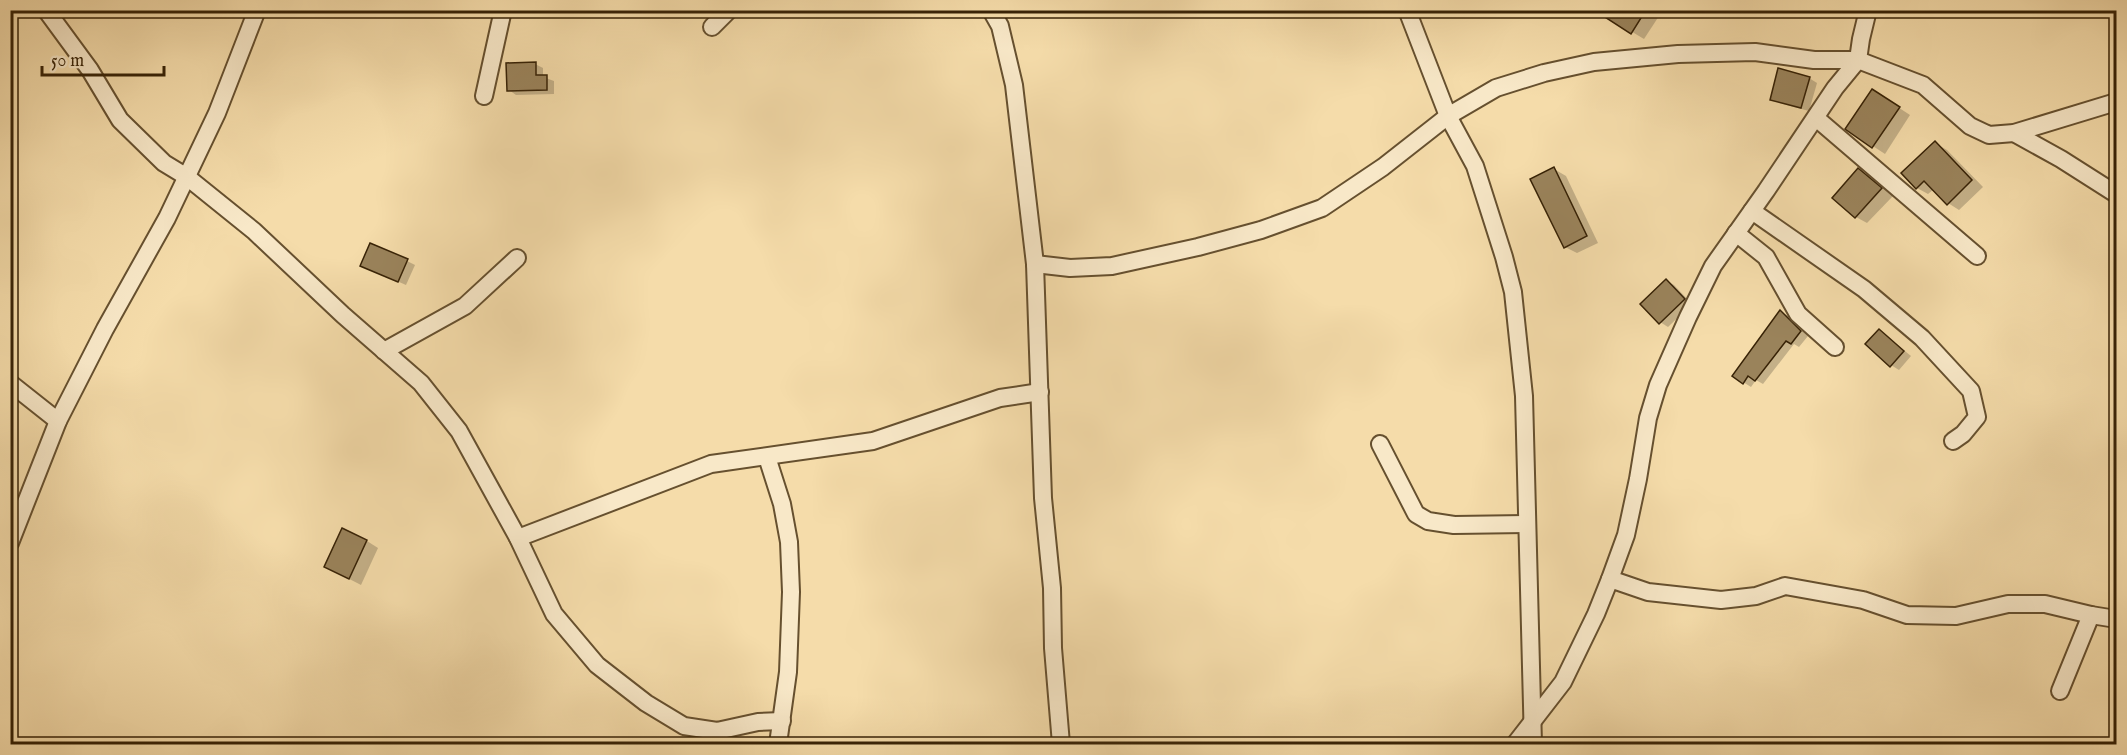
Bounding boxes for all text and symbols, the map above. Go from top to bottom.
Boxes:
scale bar [42,39,164,77]
text: 50 m [51,50,84,73]

